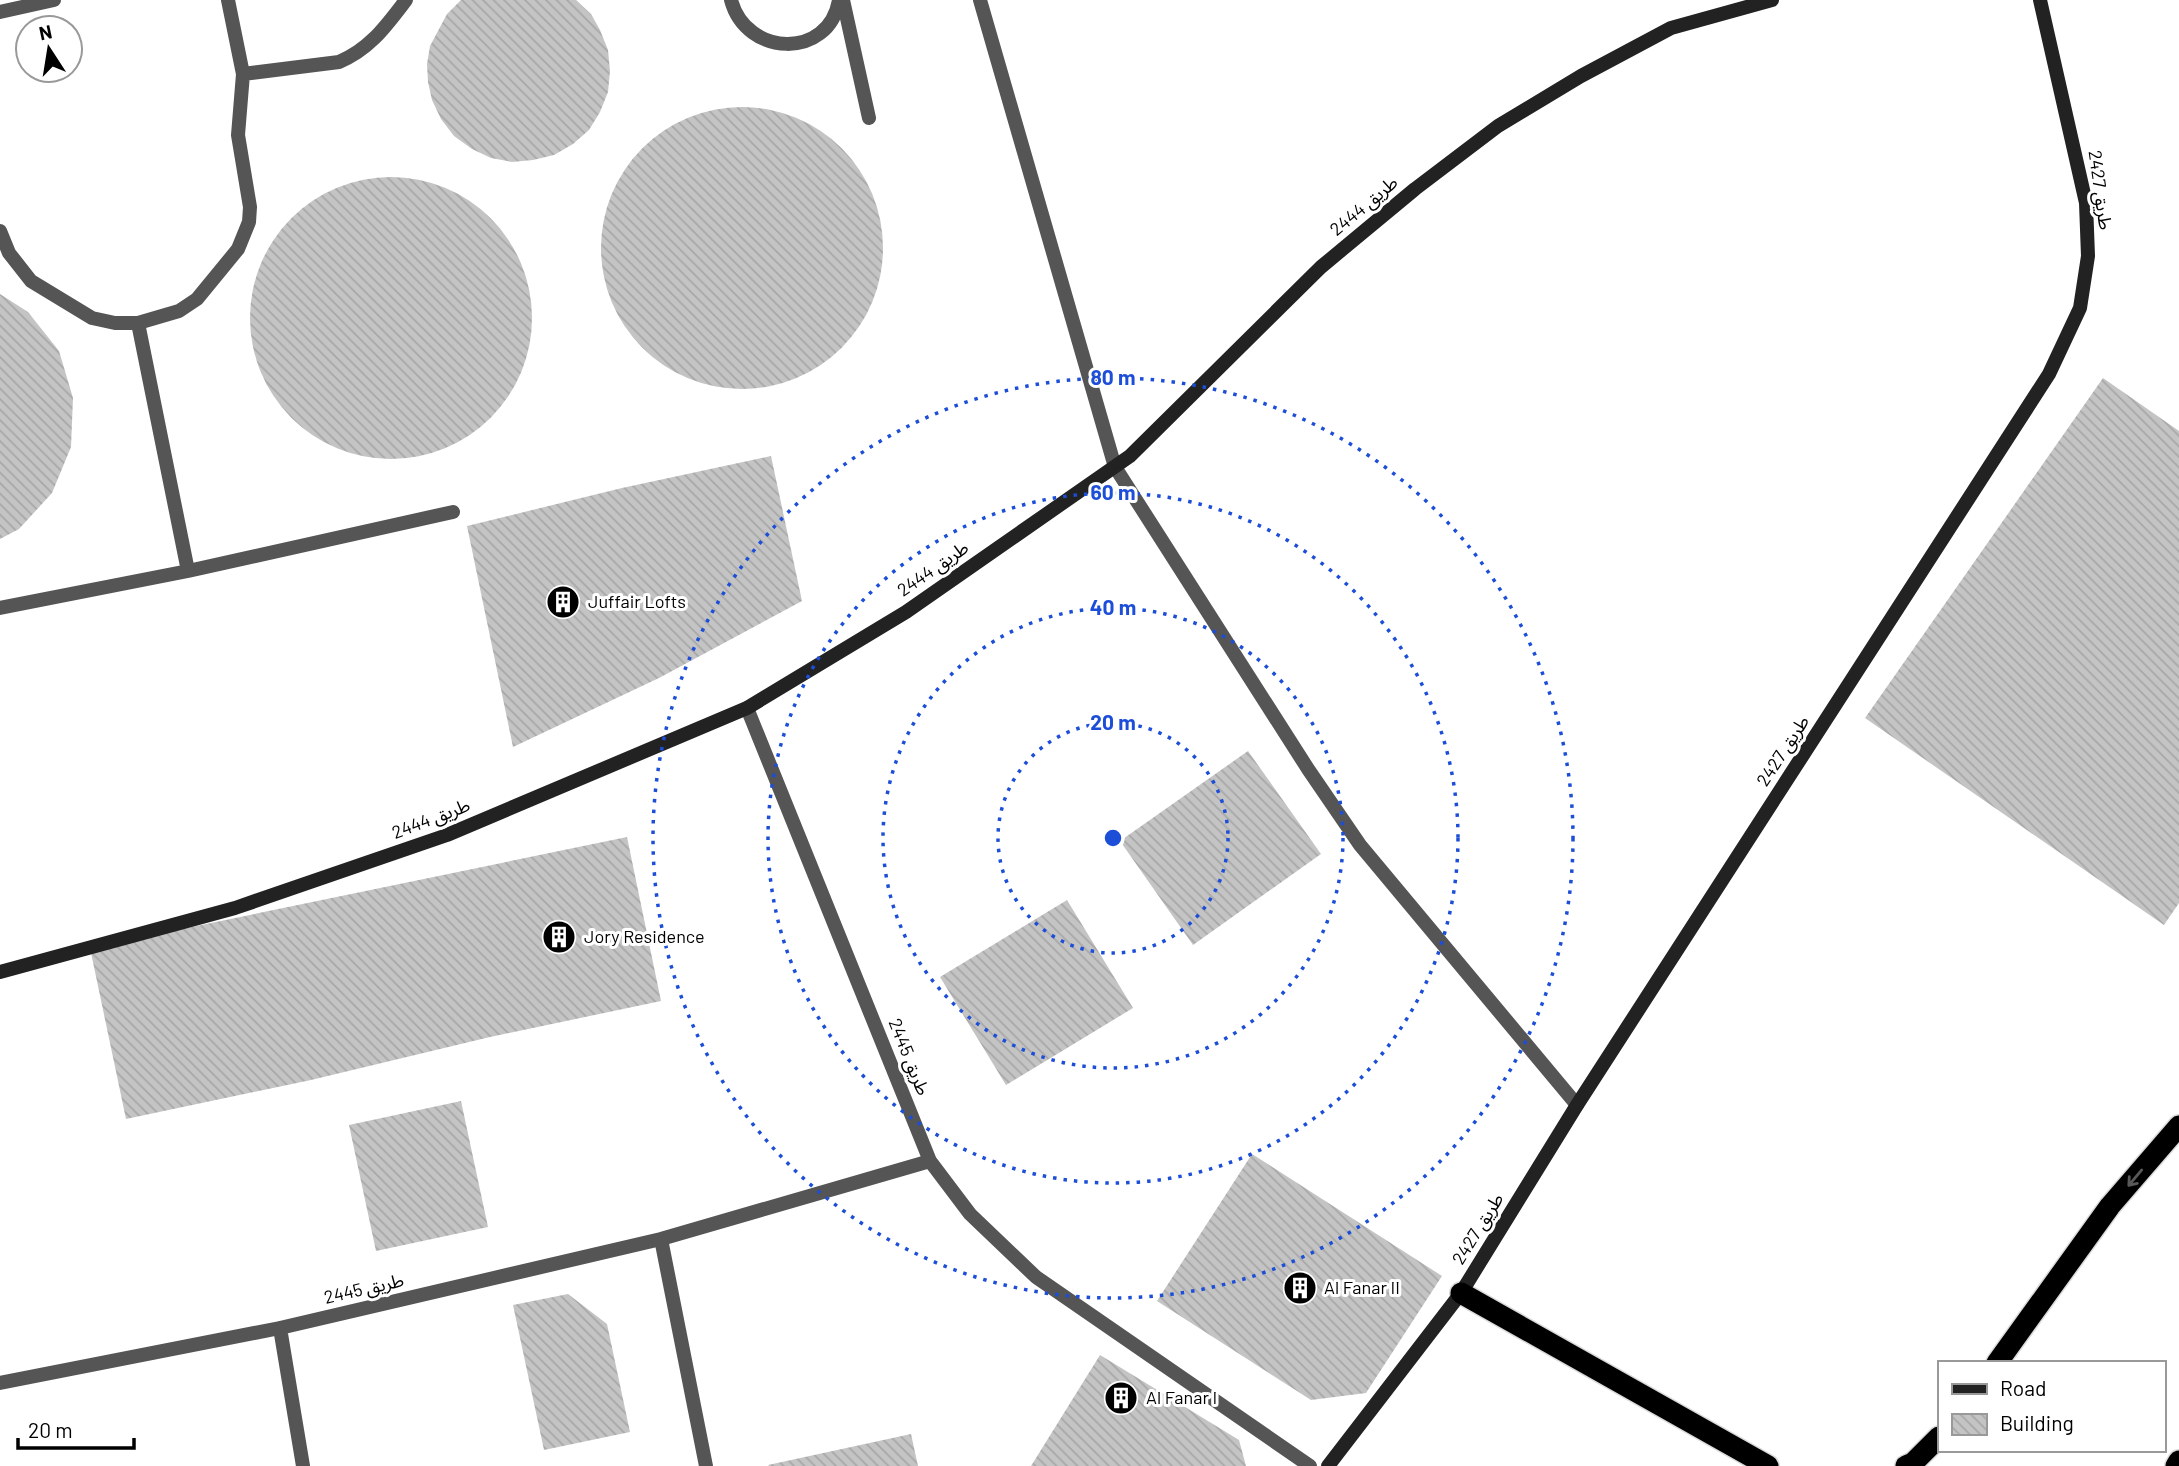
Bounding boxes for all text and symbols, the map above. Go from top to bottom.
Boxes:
north arrow [14,14,84,84]
text: N [37,19,54,44]
street label: طريق 2427 [2084,149,2117,231]
street label: طريق 2444 [1325,171,1402,241]
text: 80 m [1090,364,1136,389]
text: 60 m [1091,479,1135,504]
street label: طريق 2444 [893,536,973,601]
building icon: Juffair Lofts [544,583,582,621]
place label: Juffair Lofts [588,590,686,612]
text: 40 m [1090,594,1136,619]
text: 20 m [1090,709,1136,734]
street label: طريق 2427 [1751,711,1814,791]
street label: طريق 2444 [389,793,473,844]
centre of rings [1101,826,1125,850]
building icon: Jory Residence [540,918,578,956]
place label: Jory Residence [584,925,705,947]
street label: طريق 2445 [884,1015,935,1099]
one-way arrow [2127,1168,2143,1186]
street label: طريق 2427 [1447,1189,1509,1269]
street label: طريق 2445 [322,1268,406,1309]
building icon: Al Fanar II [1281,1269,1319,1307]
place label: Al Fanar II [1324,1276,1400,1298]
legend [1938,1361,2165,1452]
text: Road [2000,1375,2046,1400]
building icon: Al Fanar I [1102,1379,1140,1417]
place label: Al Fanar I [1146,1386,1217,1408]
scale bar [18,1406,133,1450]
text: Building [2000,1410,2074,1435]
text: 20 m [28,1417,73,1442]

